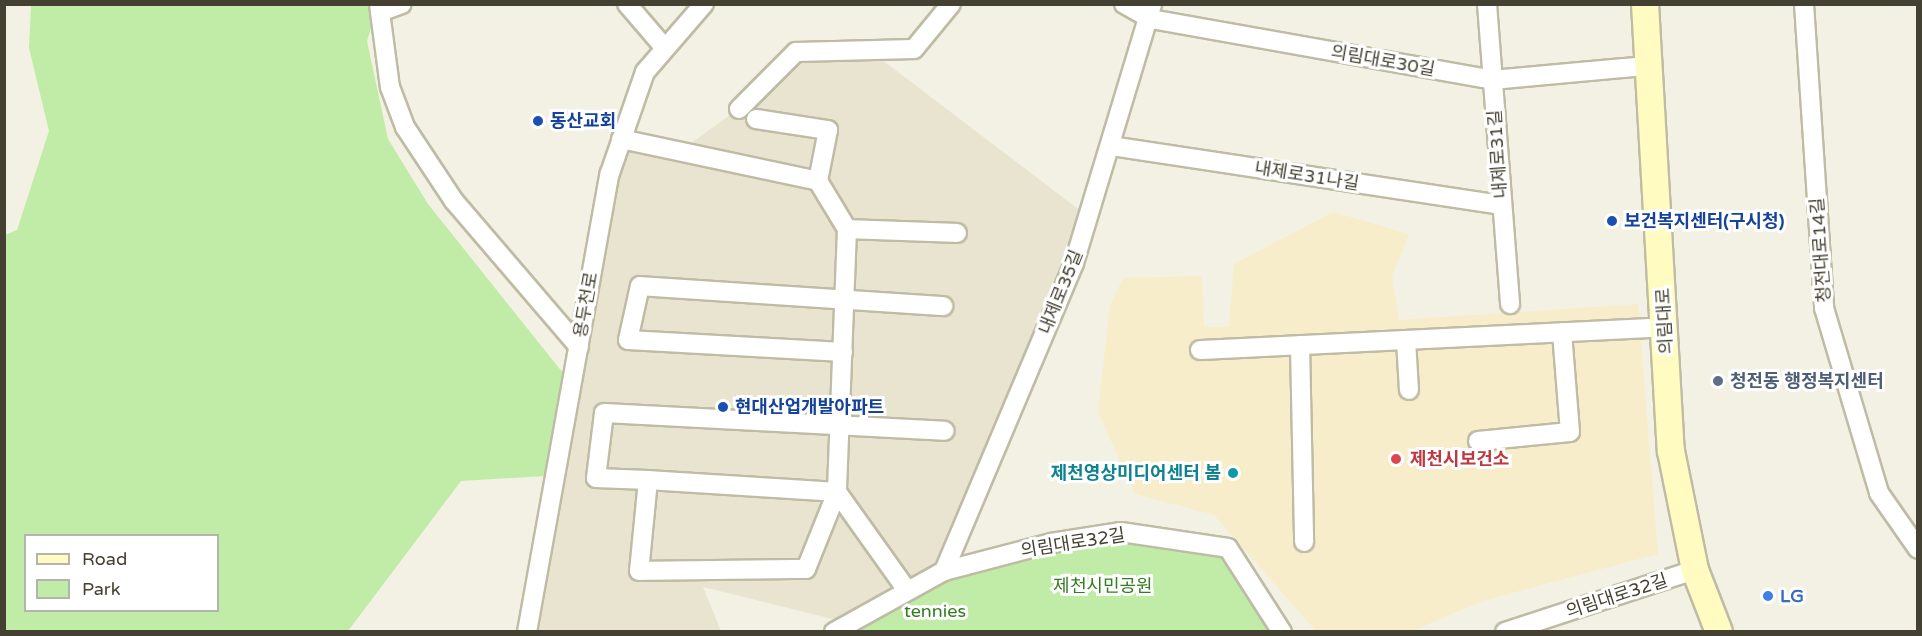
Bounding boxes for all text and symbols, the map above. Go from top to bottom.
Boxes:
street label: 의림대로30길 [1329,41,1437,81]
street label: 내제로31길 [1484,109,1512,199]
place label: 동산교회 [550,110,616,132]
marker: 동산교회 [531,114,545,128]
street label: 내제로31나길 [1253,157,1361,195]
street label: 청전대로14길 [1807,197,1835,303]
place label: 보건복지센터(구시청) [1624,210,1784,232]
marker: 보건복지센터(구시청) [1605,214,1619,228]
street label: 내제로35길 [1034,247,1088,337]
street label: 용두천로 [570,271,602,339]
street label: 의림대로 [1652,287,1678,355]
place label: 청전동 행정복지센터 [1730,370,1884,392]
marker: 청전동 행정복지센터 [1711,374,1725,388]
place label: 현대산업개발아파트 [735,396,884,418]
marker: 현대산업개발아파트 [716,400,730,414]
place label: 제천시보건소 [1410,448,1509,470]
marker: 제천시보건소 [1387,450,1405,468]
place label: 제천영상미디어센터 봄 [1051,462,1221,484]
marker: 제천영상미디어센터 봄 [1226,466,1240,480]
street label: 의림대로32길 [1019,524,1127,562]
legend [24,534,219,612]
text: Road [82,548,127,570]
street label: 의림대로32길 [1564,569,1670,623]
park label: 제천시민공원 [1053,575,1153,597]
text: Park [82,578,120,600]
place label: LG [1780,585,1804,607]
marker: LG [1761,589,1775,603]
park label: tennies [904,600,966,622]

